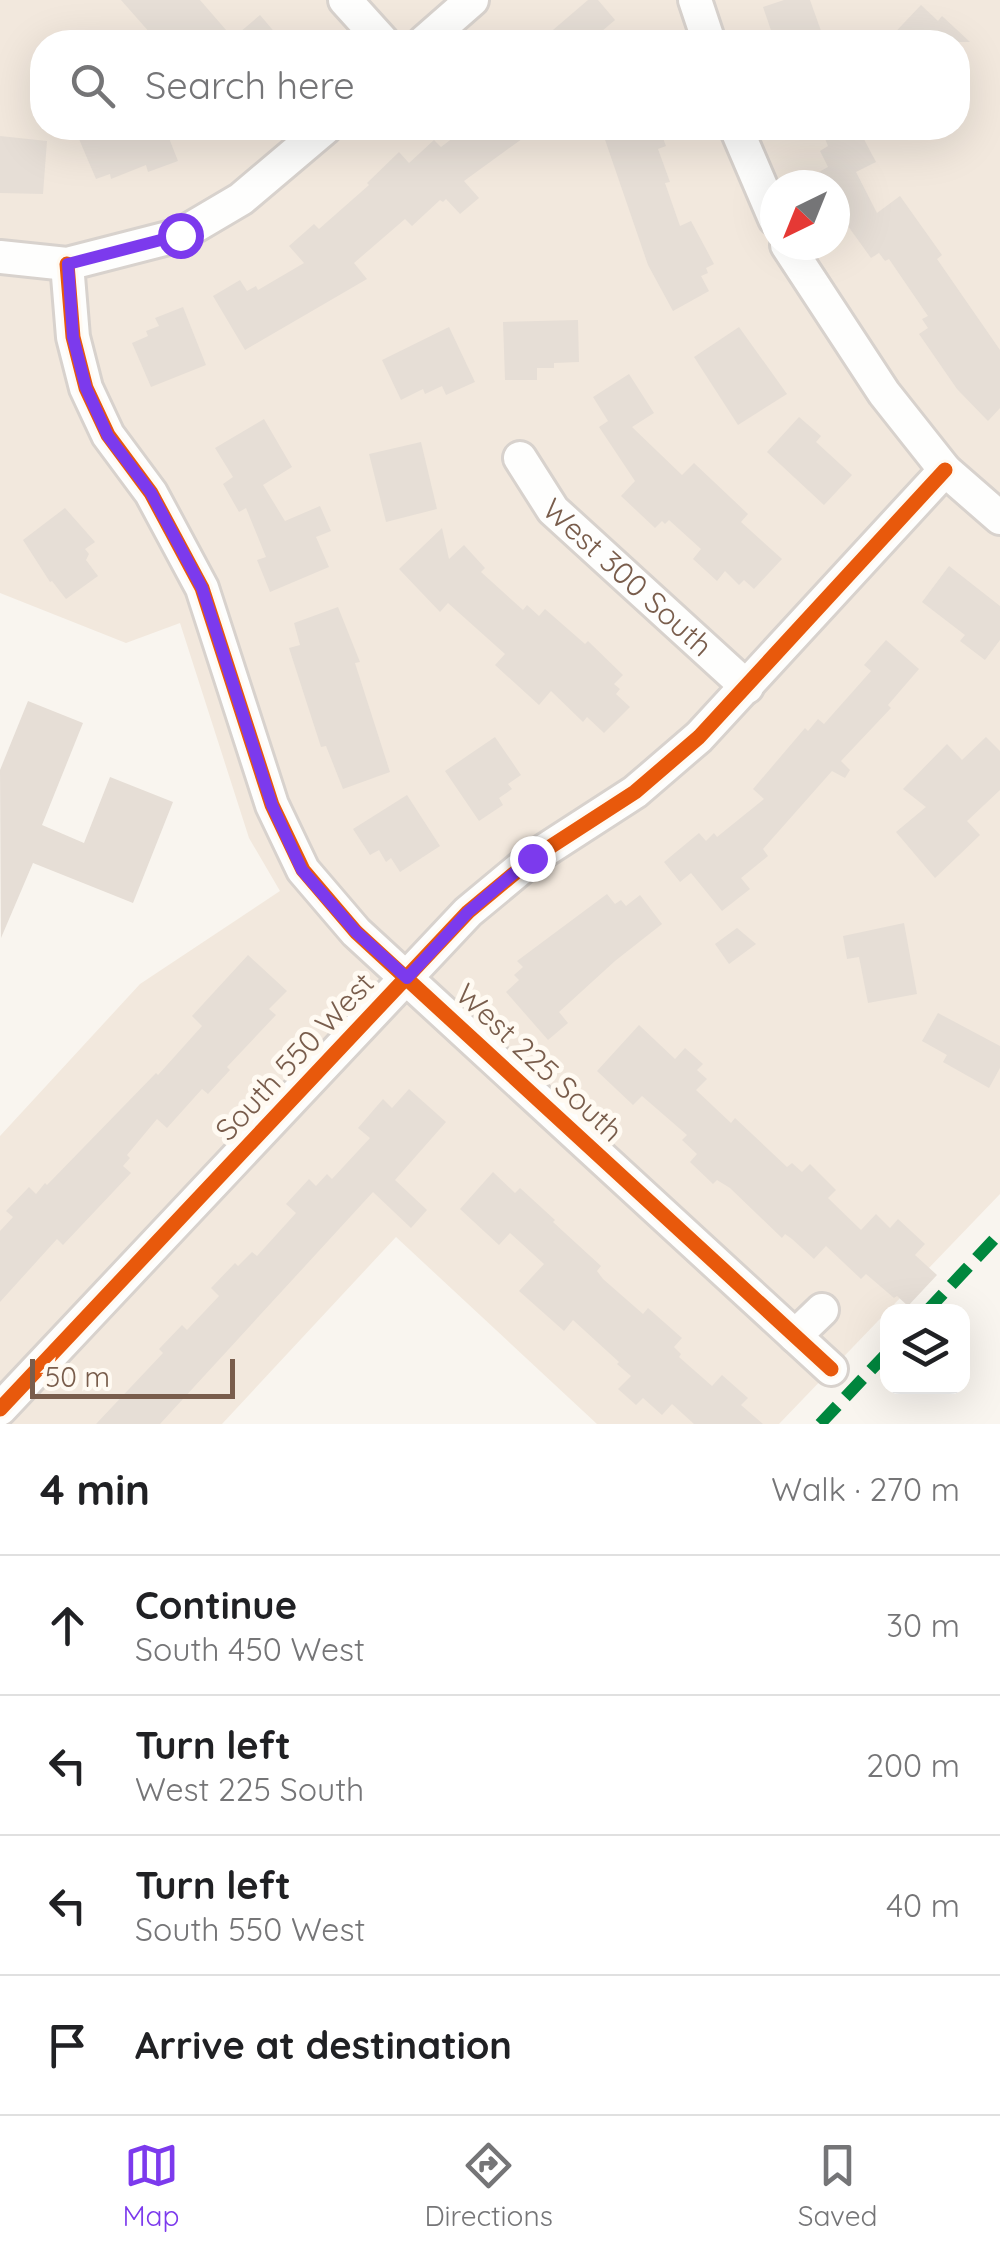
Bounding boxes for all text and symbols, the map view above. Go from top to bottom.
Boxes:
search box [30,30,970,140]
icon: search [65,58,120,113]
text: Search here [145,61,355,109]
north arrow [760,170,850,260]
route start [158,213,204,259]
street label: West 300 South [535,490,721,664]
route end [510,836,556,882]
street label: South 550 West [207,964,382,1148]
street label: West 225 South [448,975,631,1149]
map controls [880,1304,970,1394]
button: layers [880,1304,970,1394]
scale bar [30,1354,235,1398]
text: 50 m [45,1359,110,1394]
text: 4 min [40,1463,150,1516]
text: Walk · 270 m [771,1469,960,1509]
text: Continue [135,1581,297,1629]
icon: ahead [40,1598,95,1653]
text: 30 m [886,1605,960,1645]
text: South 450 West [135,1629,365,1669]
text: Turn left [135,1721,291,1769]
icon: left [40,1738,95,1793]
text: 200 m [866,1745,960,1785]
text: West 225 South [135,1769,364,1809]
text: Turn left [135,1861,291,1909]
icon: left [40,1878,95,1933]
text: 40 m [886,1885,960,1925]
text: South 550 West [135,1909,365,1949]
icon: arrive [40,2018,95,2073]
text: Arrive at destination [135,2021,512,2069]
tab: Map [122,2138,180,2233]
tab: Directions [424,2138,553,2233]
tab: Saved [798,2138,878,2233]

